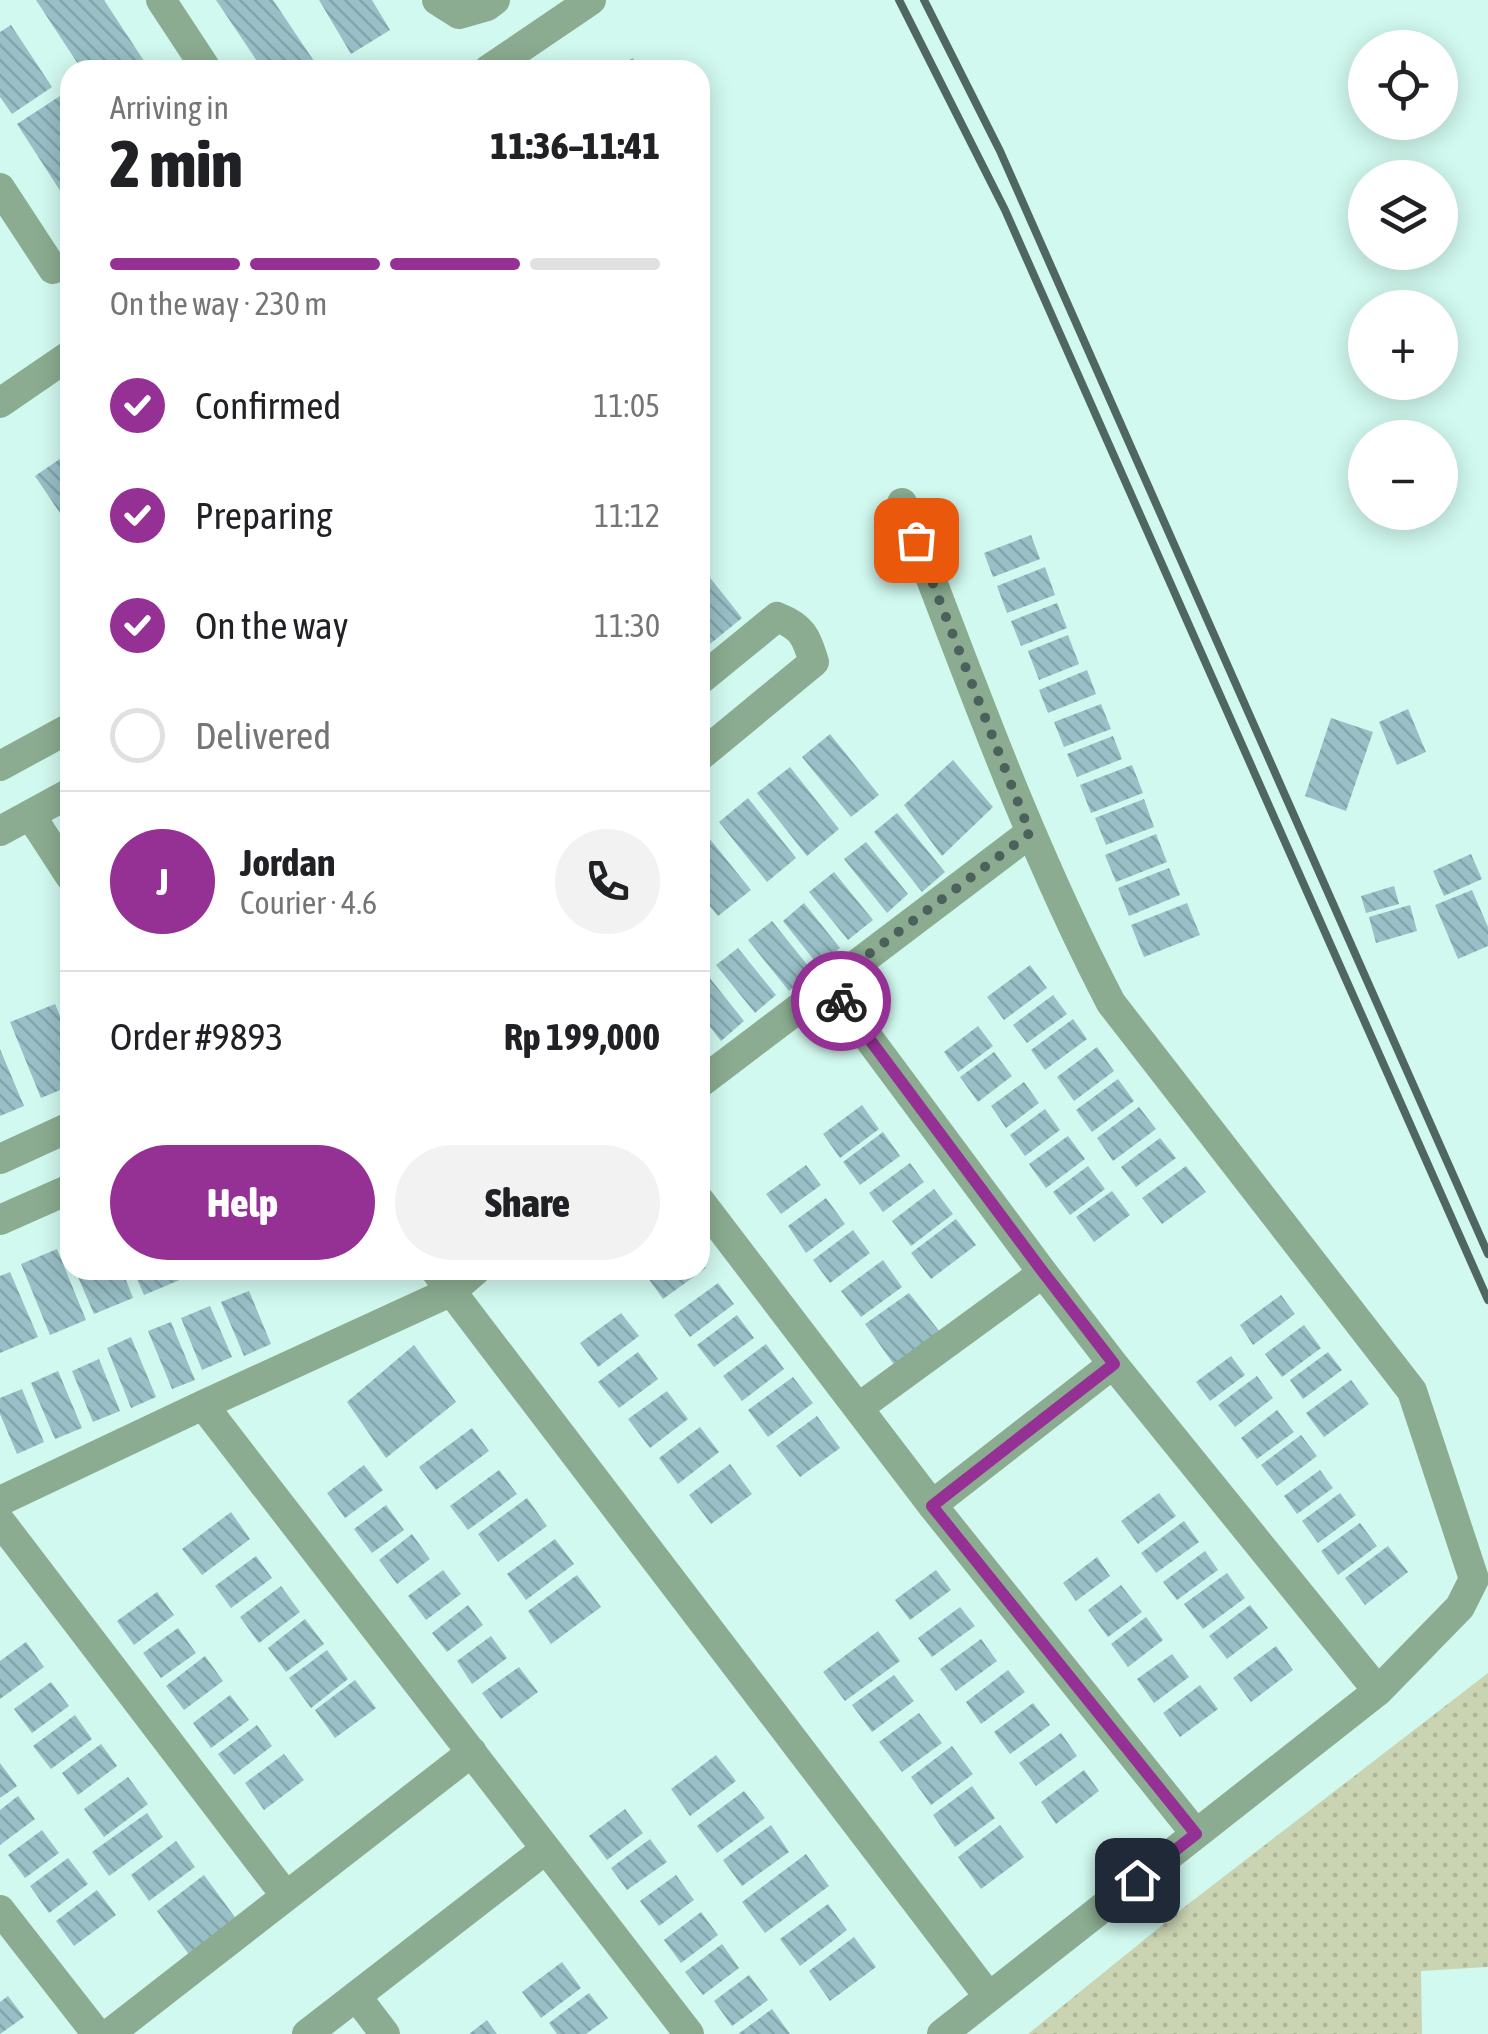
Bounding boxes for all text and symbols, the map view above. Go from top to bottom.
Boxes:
map controls [1348,30,1458,530]
button: locate [1348,30,1458,140]
text: Arriving in [110,89,229,126]
text: 11:36–11:41 [490,124,660,167]
text: 2 min [110,126,243,201]
button: layers [1348,160,1458,270]
text: On the way · 230 m [110,285,327,322]
button: + [1348,290,1458,400]
icon: check [110,378,165,433]
text: Confirmed [195,384,341,427]
text: 11:05 [594,387,660,424]
button: − [1348,420,1458,530]
icon: check [110,488,165,543]
text: Preparing [195,494,333,537]
text: 11:12 [594,497,660,534]
pin [874,498,959,583]
icon: bag [889,513,944,568]
icon: check [110,598,165,653]
text: On the way [195,604,348,647]
text: 11:30 [594,607,660,644]
text: Delivered [195,714,331,757]
button: phone [555,829,660,934]
text: Jordan [240,841,335,884]
text: J [156,860,169,903]
text: Courier · 4.6 [240,884,377,921]
courier [791,951,891,1051]
icon: bike [814,974,869,1029]
text: Order #9893 [110,1015,283,1058]
text: Rp 199,000 [504,1015,660,1058]
button: Help [110,1145,375,1260]
button: Share [395,1145,660,1260]
pin [1095,1838,1180,1923]
icon: home [1110,1853,1165,1908]

